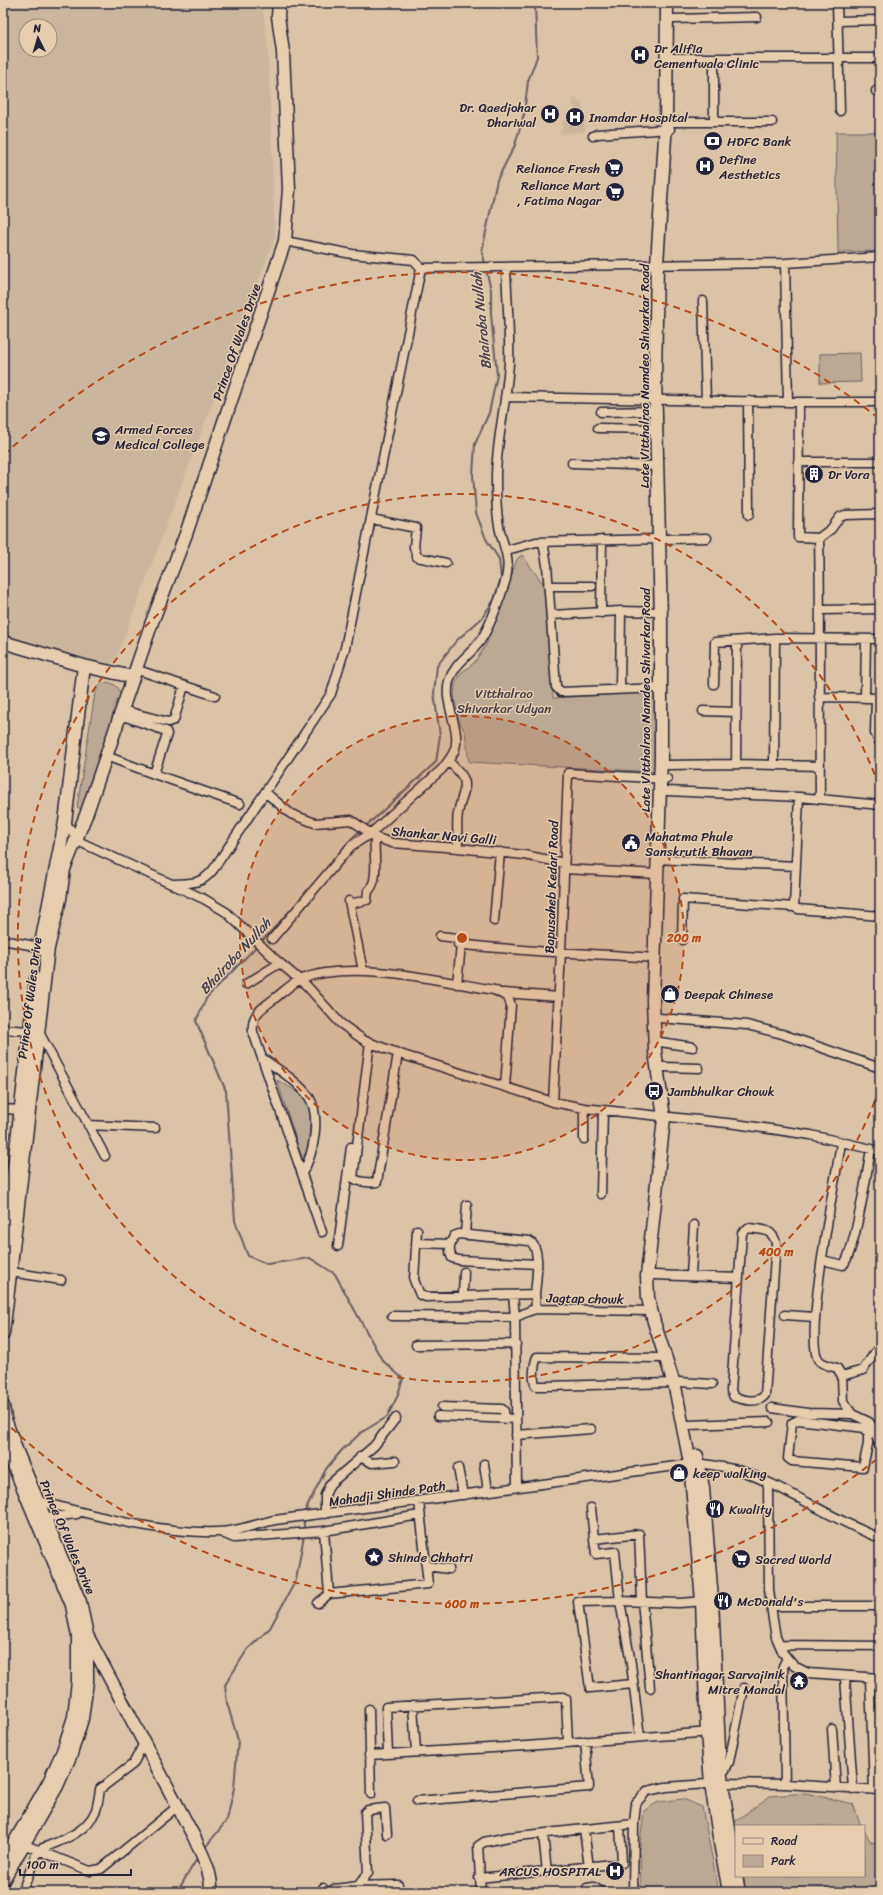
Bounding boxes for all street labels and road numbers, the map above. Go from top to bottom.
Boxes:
street label: Late Vitthalrao Namdeo Shivarkar Road [633,263,656,488]
street label: Prince Of Wales Drive [206,280,267,404]
street label: Late Vitthalrao Namdeo Shivarkar Road [634,587,657,812]
street label: Shankar Navi Galli [391,819,498,852]
street label: Bapusaheb Kedari Road [538,819,565,954]
street label: Prince Of Wales Drive [11,936,48,1060]
street label: Jagtap chowk [545,1286,624,1311]
street label: Mahadji Shinde Path [327,1474,447,1513]
street label: Prince Of Wales Drive [33,1476,102,1598]

